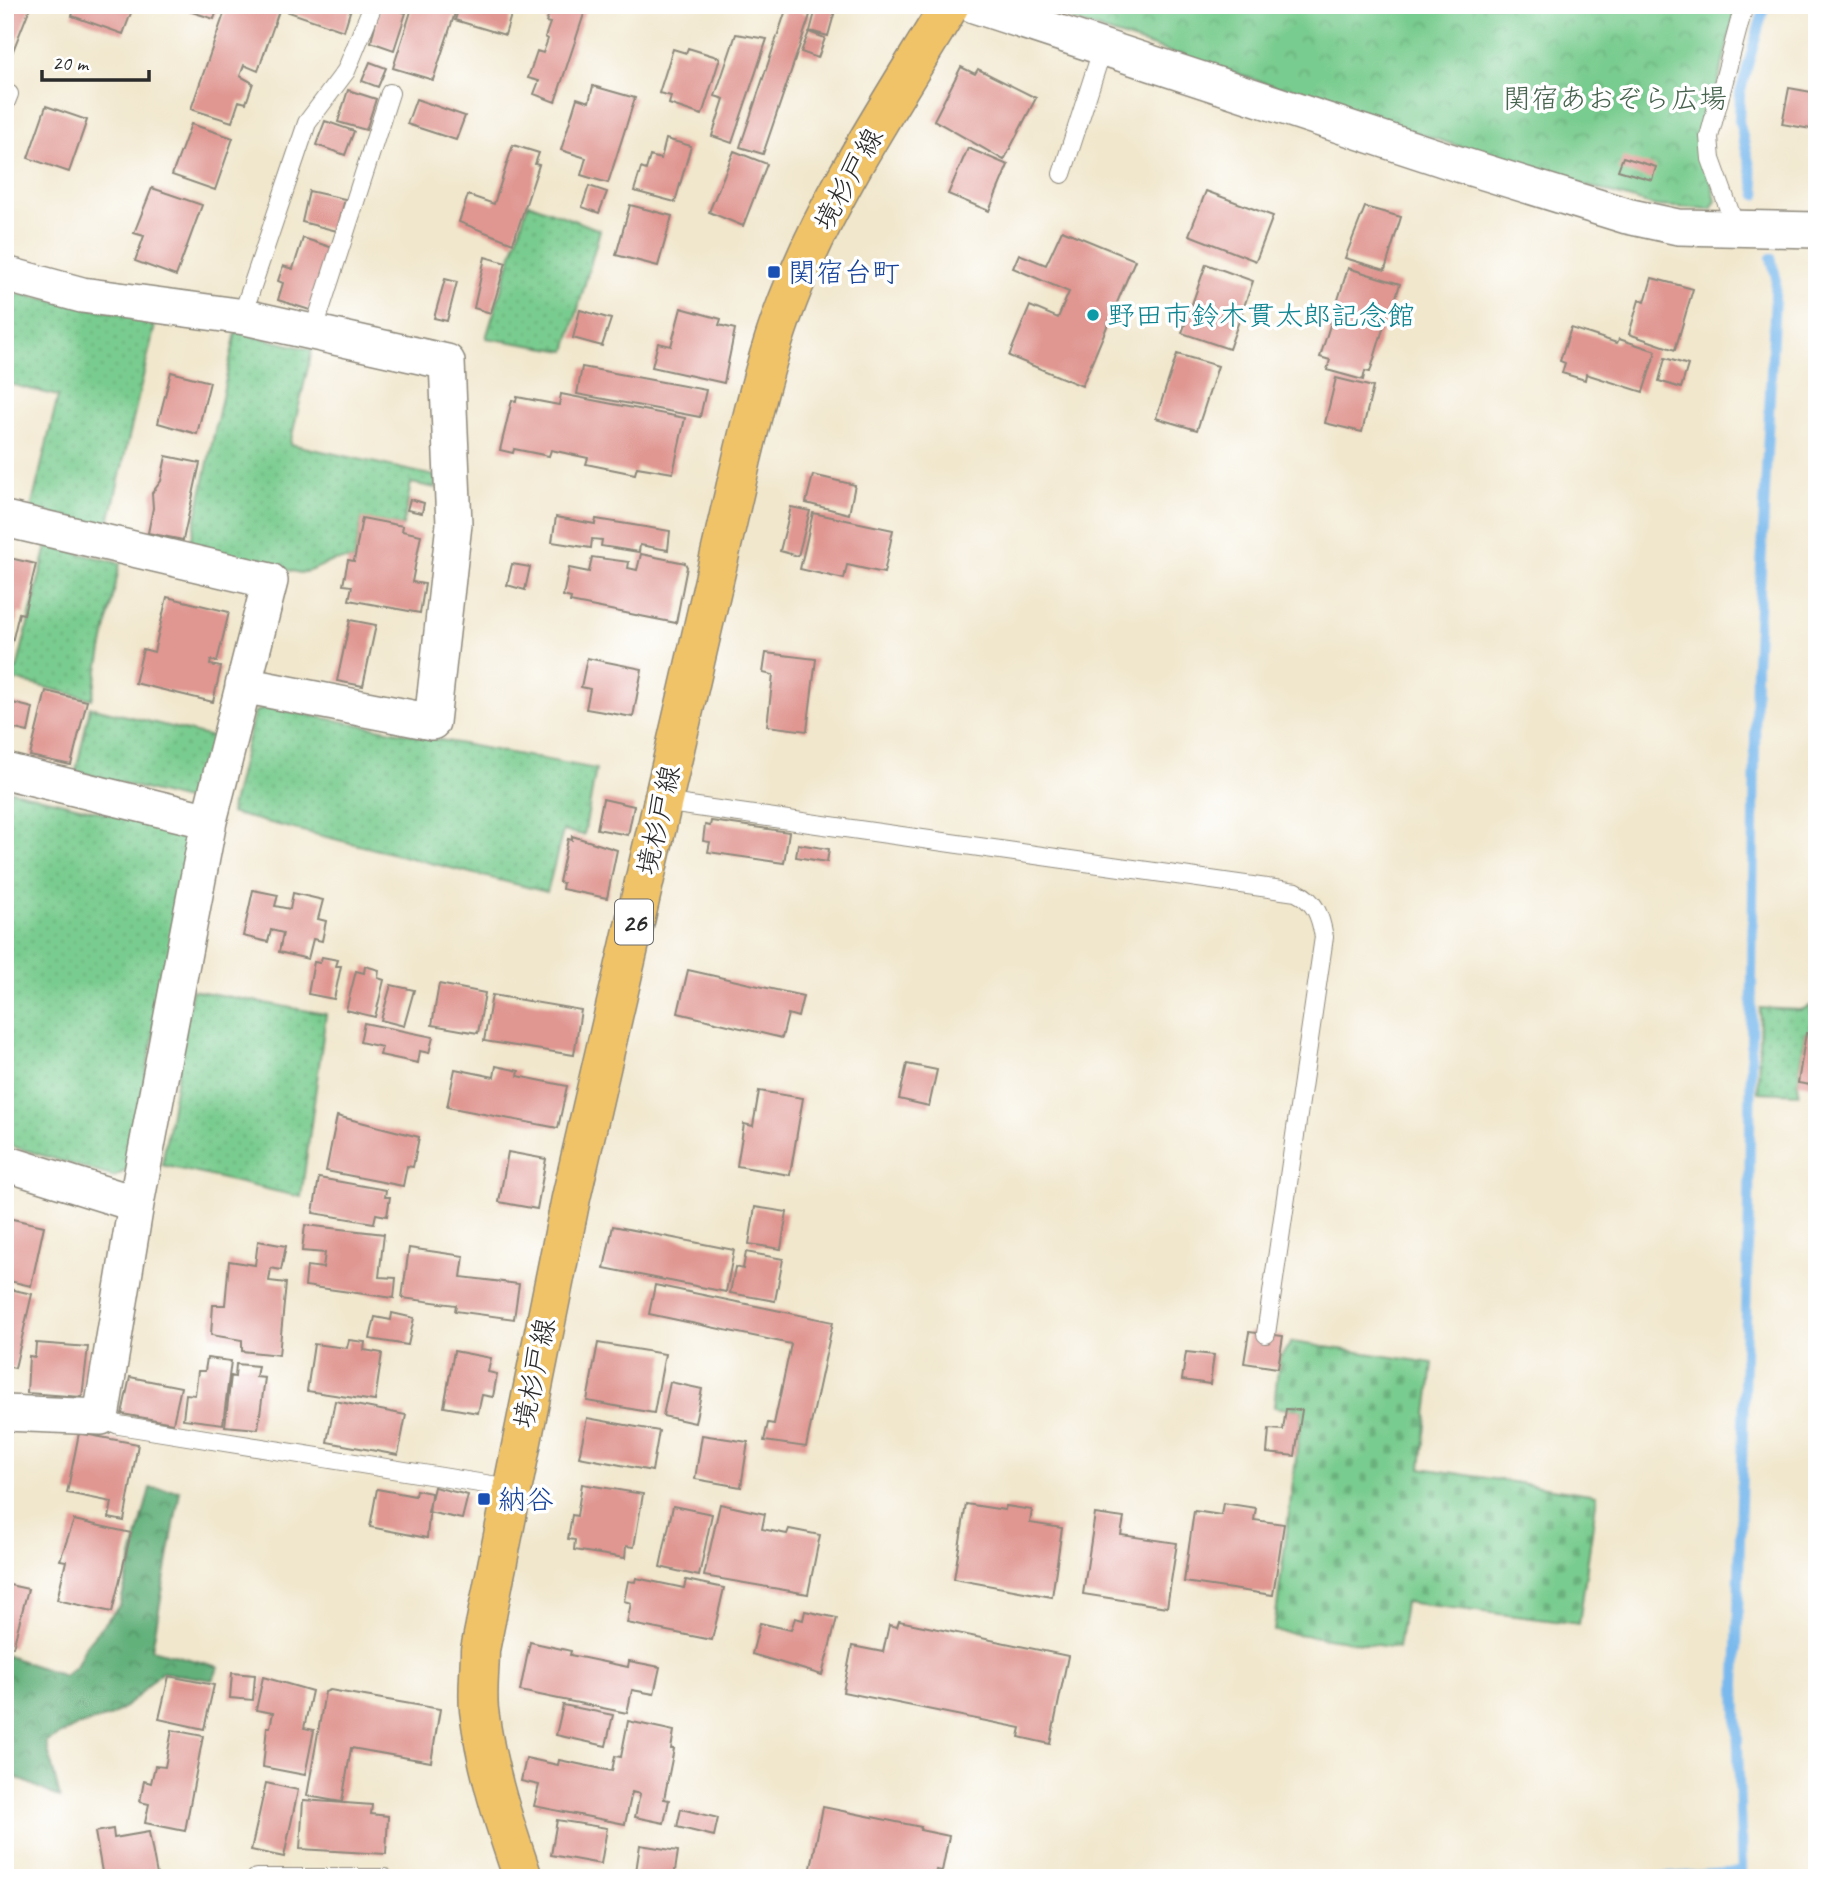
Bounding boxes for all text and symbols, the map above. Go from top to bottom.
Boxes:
scale bar [42,38,149,82]
text: 20 m [52,50,90,76]
park label: 関宿あおぞら広場 [1503,81,1727,116]
street label: 境杉戸線 [806,122,890,236]
place label: 関宿台町 [788,255,900,290]
marker: 関宿台町 [766,264,782,280]
place label: 野田市鈴木貫太郎記念館 [1107,298,1415,333]
marker: 野田市鈴木貫太郎記念館 [1085,307,1101,323]
street label: 境杉戸線 [628,761,688,879]
road number: 26 [615,900,653,945]
street label: 境杉戸線 [505,1315,563,1431]
place label: 納谷 [498,1482,554,1517]
marker: 納谷 [476,1491,492,1507]

